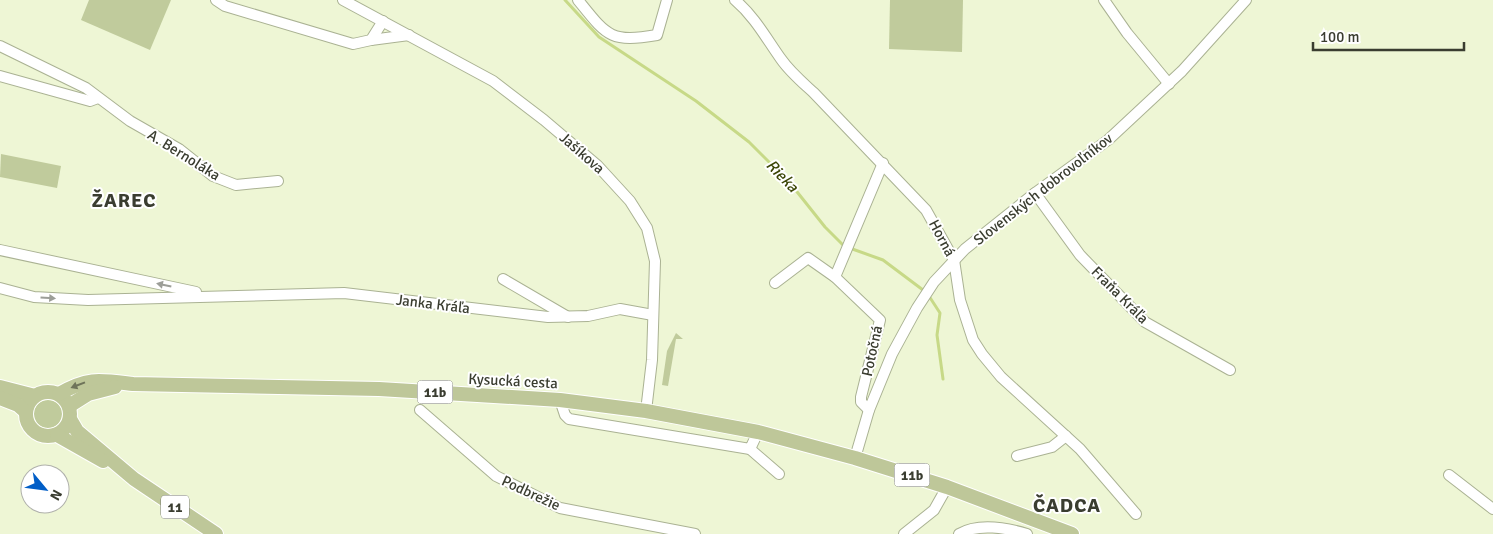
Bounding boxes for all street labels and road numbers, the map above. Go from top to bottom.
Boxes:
street label: A. Bernoláka [144,126,224,184]
street label: Jašíkova [556,129,608,177]
street label: Slovenských dobrovoľníkov [970,129,1116,249]
street label: Horná [925,216,959,260]
street label: Fraňa Kráľa [1088,263,1152,327]
street label: Janka Kráľa [395,291,471,317]
street label: Potočná [858,324,886,378]
street label: Kysucká cesta [468,370,558,392]
road number: 11b [418,381,452,404]
road number: 11b [894,464,930,486]
street label: Podbrežie [499,472,563,514]
road number: 11 [161,496,189,518]

